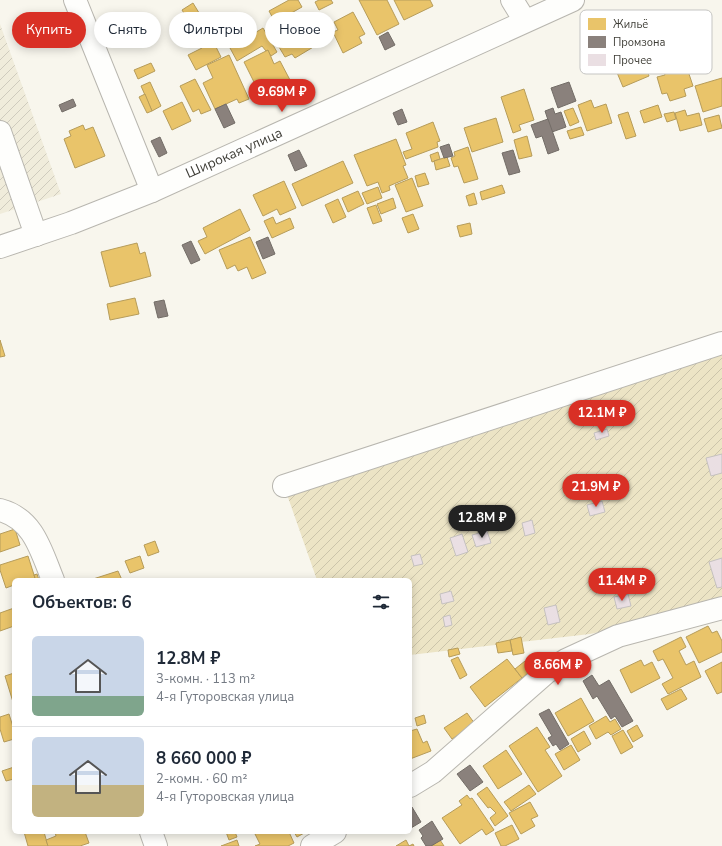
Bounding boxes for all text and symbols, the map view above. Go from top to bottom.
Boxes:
legend [580,10,712,74]
chip: Купить [12,12,86,48]
chip: Снять [94,12,161,48]
chip: Фильтры [169,12,257,48]
chip: Новое [265,12,335,48]
text: Жильё [613,17,648,32]
text: Промзона [613,35,665,50]
text: Прочее [613,53,652,68]
pin: 9.69M ₽ [245,79,319,113]
text: 9.69M ₽ [257,83,307,101]
street label: Широкая улица [183,123,285,183]
pin: 12.1M ₽ [565,400,639,434]
text: 12.1M ₽ [577,404,627,422]
pin: 21.9M ₽ [559,474,633,508]
text: 21.9M ₽ [571,478,621,496]
pin: 12.8M ₽ [445,505,519,539]
text: 12.8M ₽ [457,509,507,527]
pin: 11.4M ₽ [585,568,659,602]
text: 11.4M ₽ [597,572,647,590]
text: Объектов: 6 [32,591,132,614]
icon: filters [370,591,392,613]
text: 12.8M ₽ [156,647,220,670]
icon: home [64,652,112,700]
pin: 8.66M ₽ [521,652,595,686]
text: 8.66M ₽ [533,656,583,674]
text: 3-комн. · 113 m² [156,670,255,688]
text: 4-я Гуторовская улица [156,688,294,706]
text: 8 660 000 ₽ [156,747,251,770]
icon: home [64,753,112,801]
text: 2-комн. · 60 m² [156,770,247,788]
text: 4-я Гуторовская улица [156,788,294,806]

